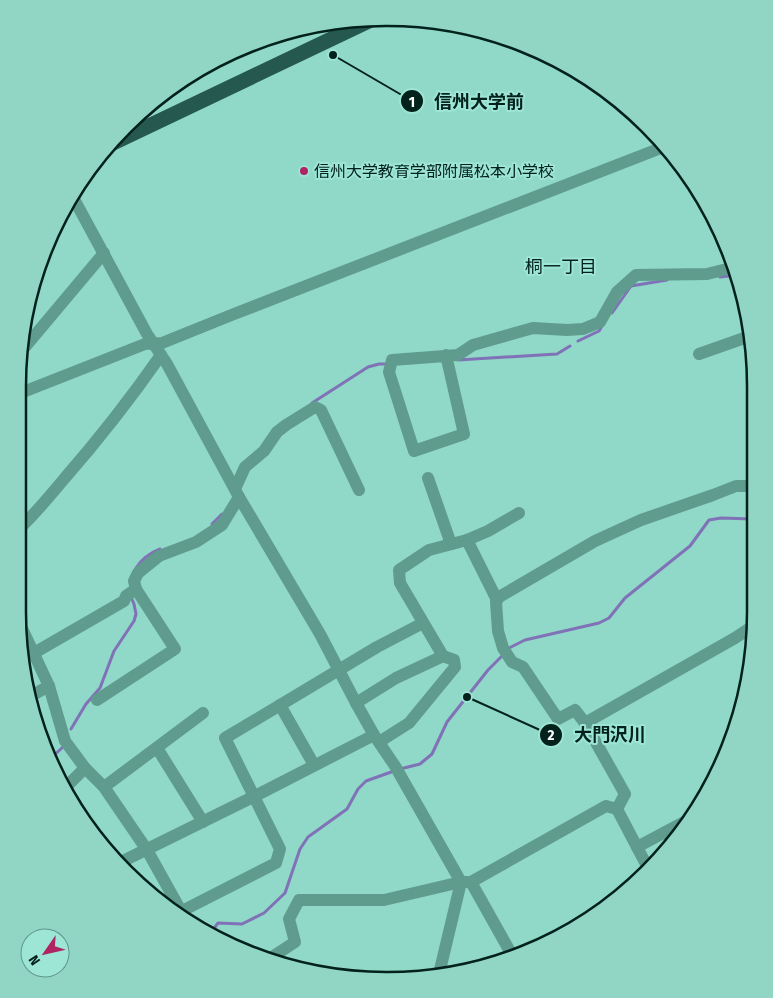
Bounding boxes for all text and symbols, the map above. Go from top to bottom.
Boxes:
callout: 信州大学前 [399,85,534,118]
text: 信州大学前 [434,91,524,113]
text: 1 [409,93,415,111]
place label: 信州大学教育学部附属松本小学校 [314,162,554,181]
marker: 信州大学教育学部附属松本小学校 [298,165,310,177]
district label: 桐一丁目 [525,256,597,278]
callout: 大門沢川 [539,718,656,751]
text: 大門沢川 [574,724,646,746]
text: 2 [547,726,555,744]
north arrow [20,928,70,978]
text: N [25,952,44,968]

